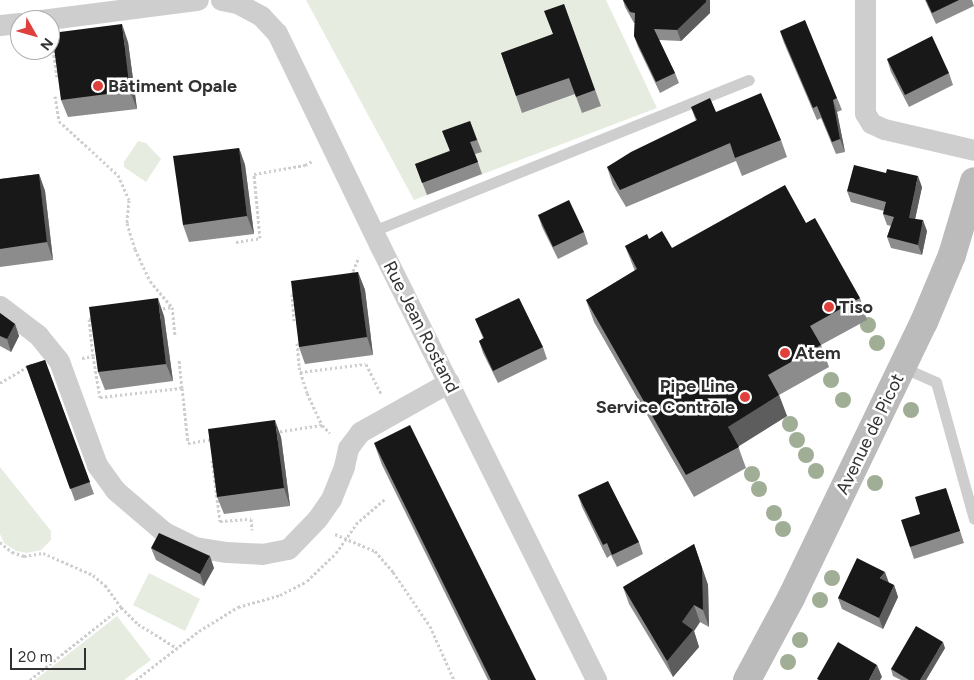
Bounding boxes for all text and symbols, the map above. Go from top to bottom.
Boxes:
north arrow [10,10,60,60]
text: N [36,34,56,53]
place label: Bâtiment Opale [108,75,237,97]
marker: Bâtiment Opale [92,80,104,92]
street label: Rue Jean Rostand [378,258,464,396]
place label: Tiso [839,296,873,318]
marker: Tiso [823,301,835,313]
place label: Atem [795,342,841,364]
marker: Atem [779,347,791,359]
street label: Avenue de Picot [831,370,909,498]
place label: Pipe Line Service Contrôle [596,376,735,418]
marker: Pipe Line Service Contrôle [739,391,751,403]
scale bar [12,638,89,670]
text: 20 m [18,648,52,666]

